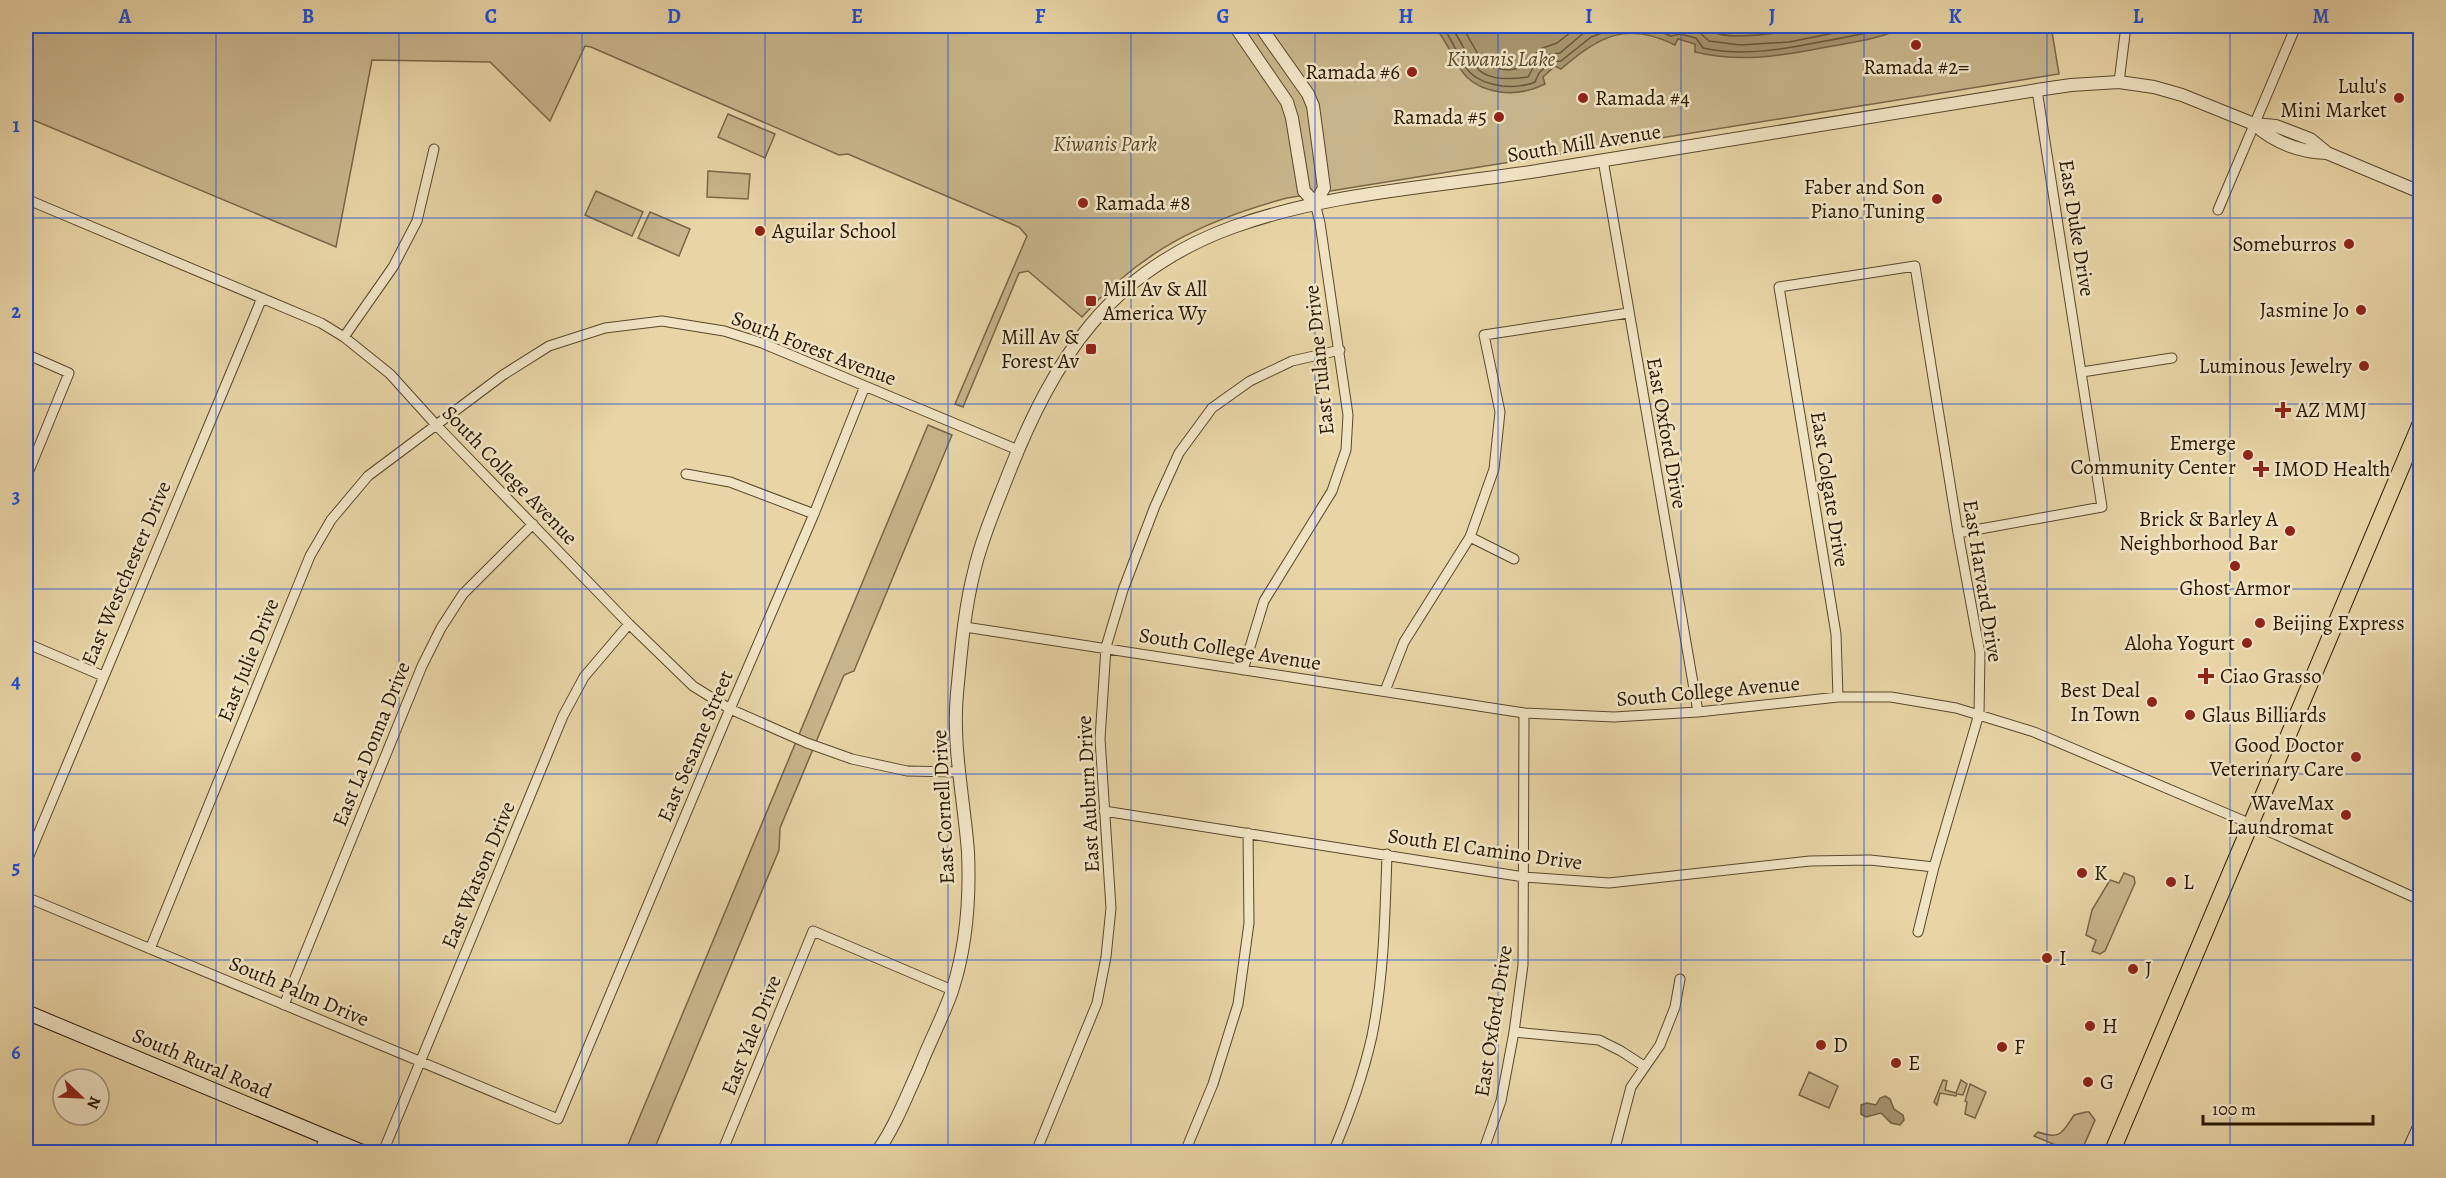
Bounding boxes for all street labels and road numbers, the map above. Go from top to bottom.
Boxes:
street label: South Mill Avenue [1505,117,1663,169]
street label: East Duke Drive [2052,158,2102,298]
street label: East Tulane Drive [1297,284,1341,436]
street label: South Forest Avenue [728,304,900,392]
street label: East Oxford Drive [1640,355,1694,511]
street label: South College Avenue [436,399,584,551]
street label: East Colgate Drive [1804,409,1856,569]
street label: East Westchester Drive [74,477,178,669]
street label: East Harvard Drive [1956,498,2010,664]
street label: East Julie Drive [211,594,285,726]
street label: South College Avenue [1137,621,1323,677]
street label: East La Donna Drive [325,658,417,830]
street label: East Sesame Street [650,666,740,826]
street label: South College Avenue [1615,669,1801,713]
street label: East Auburn Drive [1070,715,1106,873]
street label: East Cornell Drive [925,729,961,885]
street label: East Watson Drive [434,797,522,953]
street label: South El Camino Drive [1386,821,1584,877]
street label: East Oxford Drive [1467,943,1519,1099]
street label: South Palm Drive [225,949,373,1033]
street label: East Yale Drive [714,971,788,1099]
street label: South Rural Road [128,1021,277,1105]

